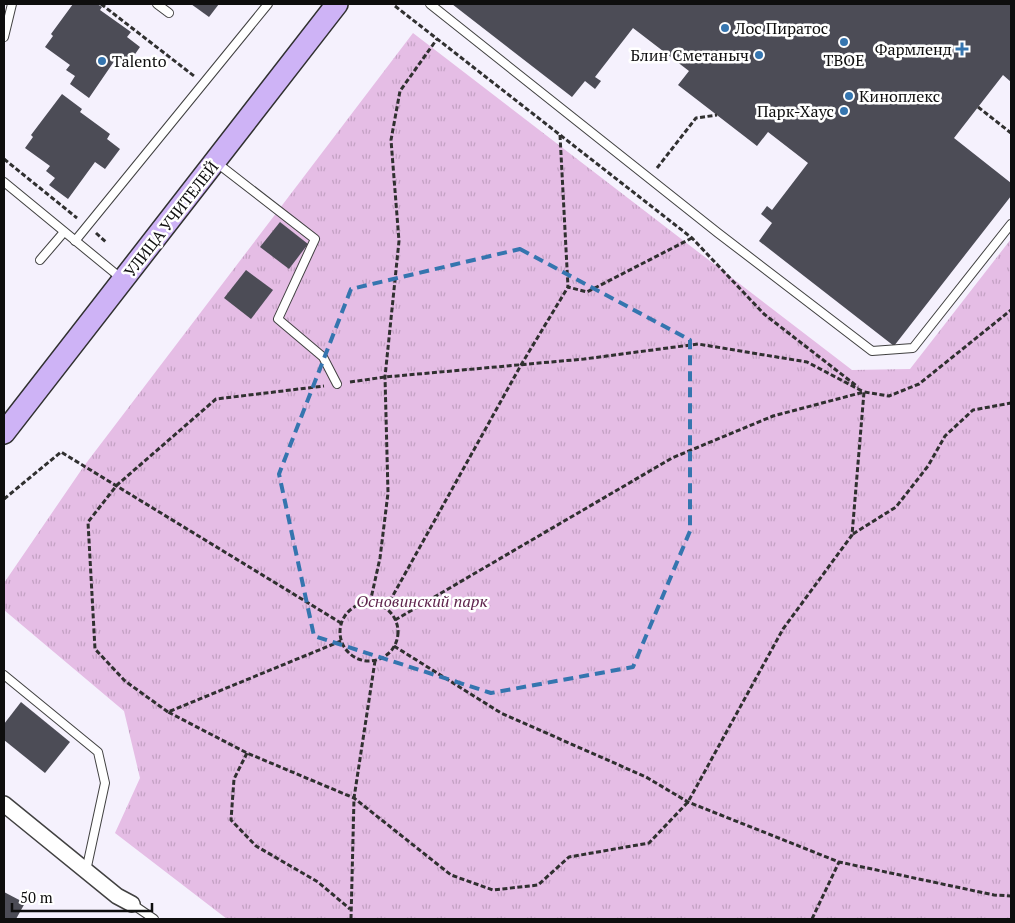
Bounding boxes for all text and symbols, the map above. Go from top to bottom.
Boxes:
place label: Лос Пиратос [734,17,828,39]
marker: Лос Пиратос [719,22,731,34]
marker: ТВОЕ [838,36,850,48]
place label: Фармленд [875,38,952,60]
marker: Фармленд [956,43,968,55]
place label: Блин Сметаныч [630,44,749,66]
marker: Блин Сметаныч [753,49,765,61]
place label: ТВОЕ [824,49,864,71]
place label: Talento [112,50,167,72]
marker: Talento [96,55,108,67]
place label: Киноплекс [859,85,940,107]
marker: Киноплекс [843,90,855,102]
place label: Парк-Хаус [757,100,834,122]
marker: Парк-Хаус [838,105,850,117]
street label: УЛИЦА УЧИТЕЛЕЙ [119,156,223,282]
park label: Основинский парк [356,590,488,612]
scale bar [12,880,152,912]
text: 50 m [20,887,53,907]

